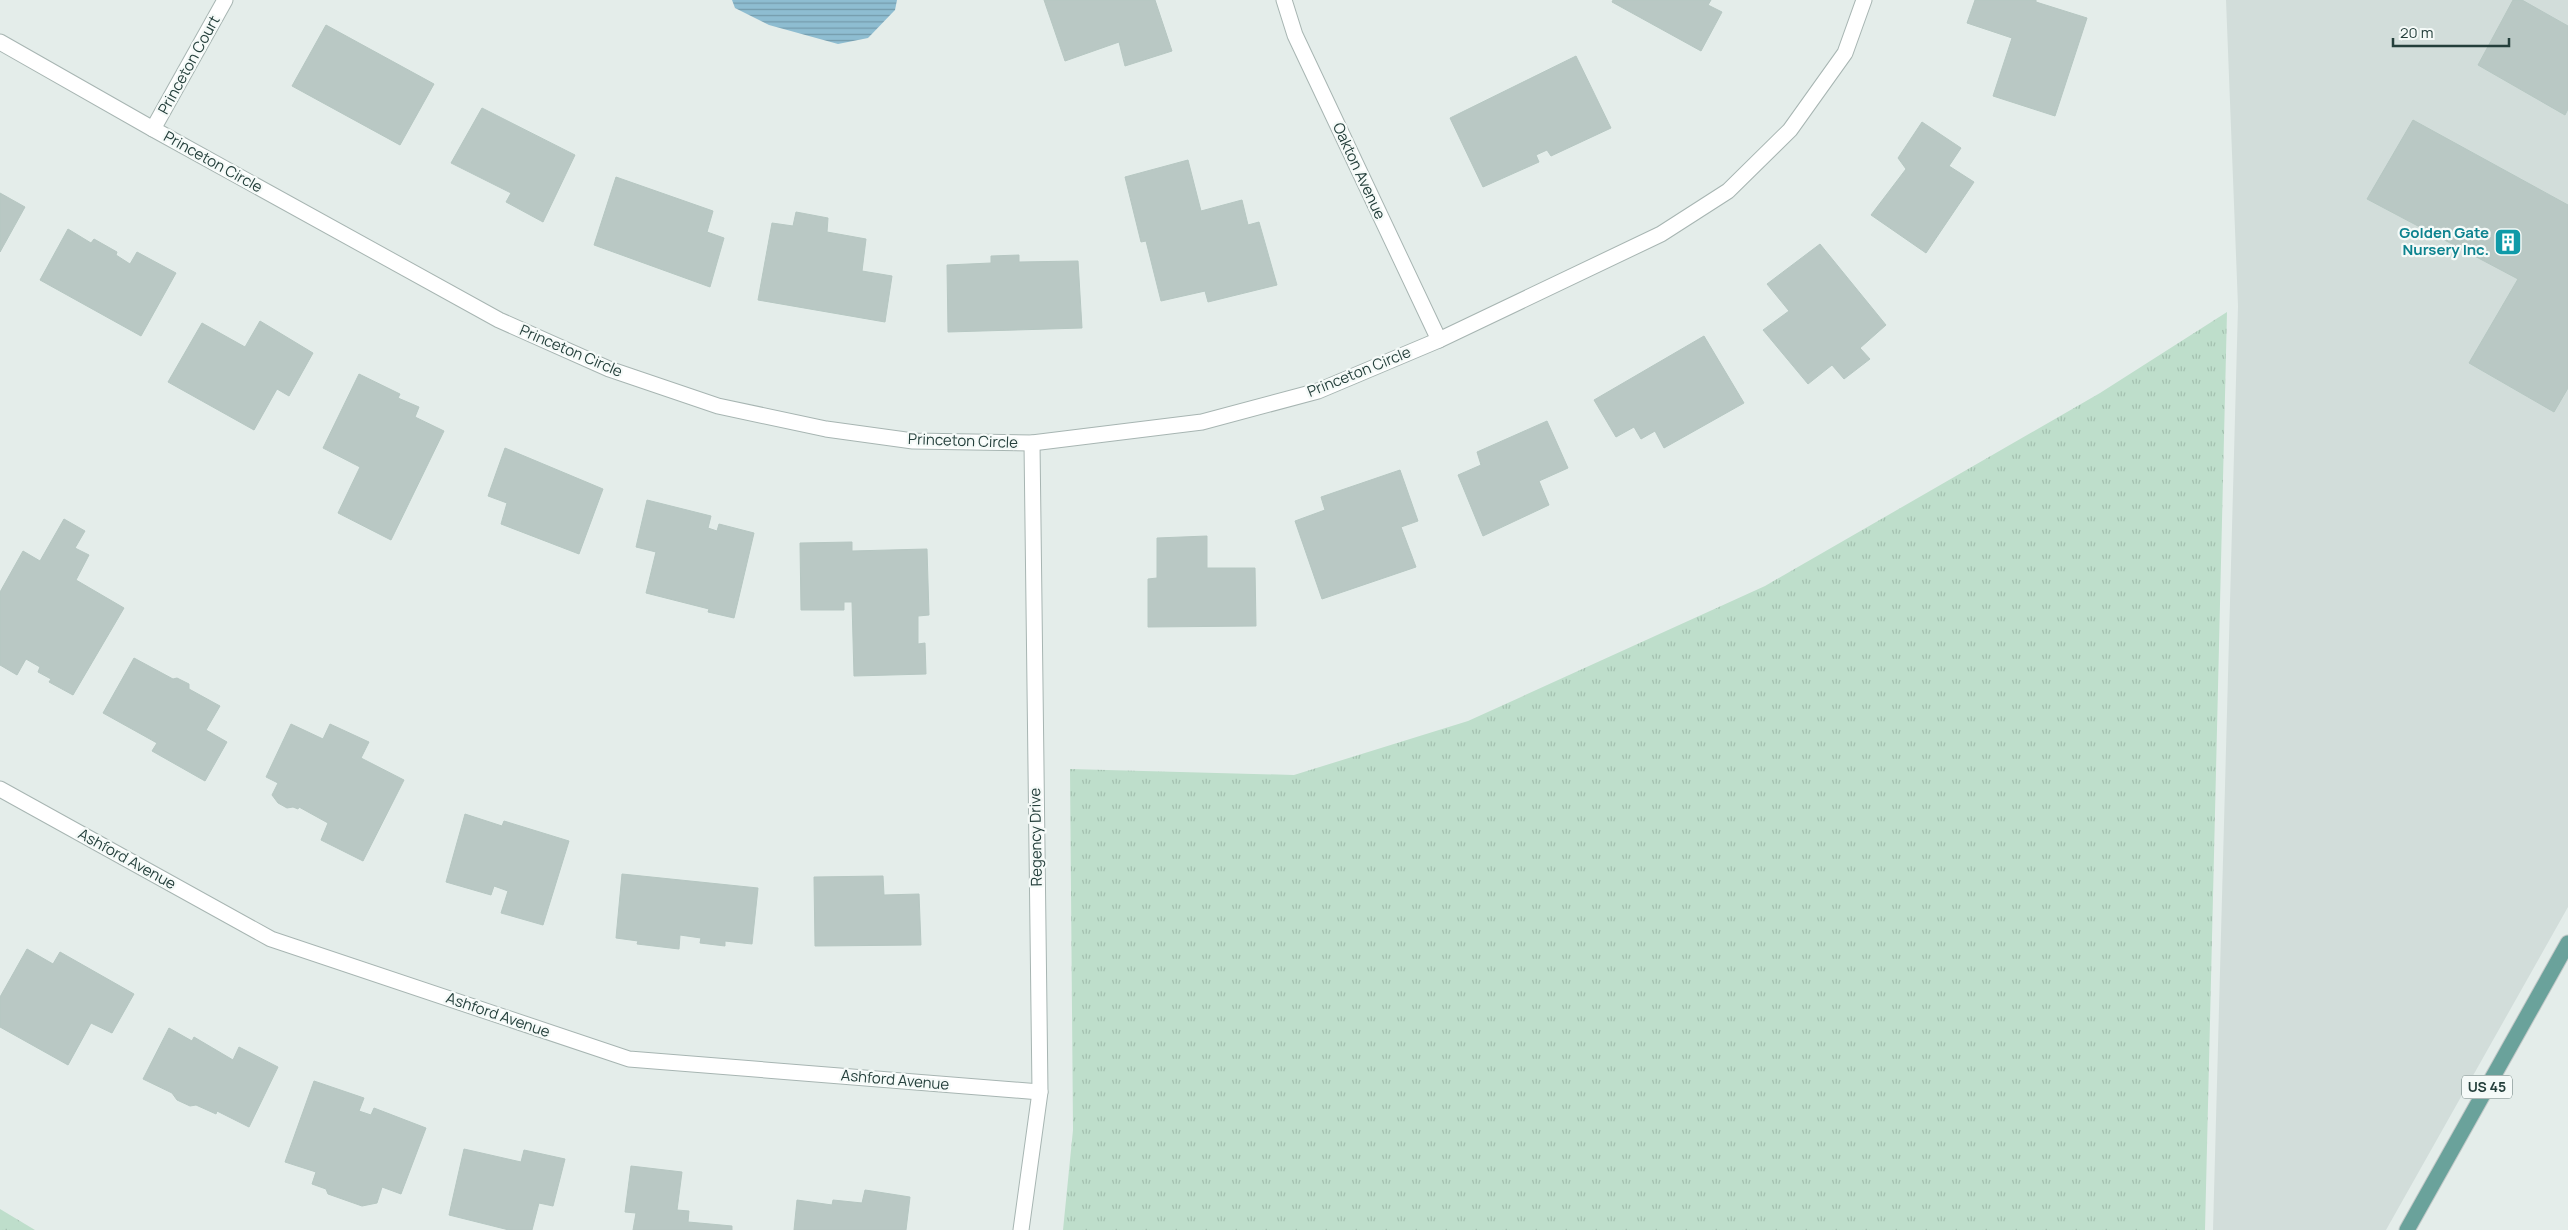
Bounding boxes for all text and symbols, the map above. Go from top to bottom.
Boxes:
street label: Princeton Court [153,12,224,118]
scale bar [2393,15,2509,47]
text: 20 m [2400,22,2433,43]
street label: Oakton Avenue [1328,119,1391,223]
street label: Princeton Circle [160,126,267,198]
place label: Golden Gate Nursery Inc. [2399,222,2489,260]
building icon: Golden Gate Nursery Inc. [2493,227,2523,257]
street label: Princeton Circle [516,319,626,382]
street label: Princeton Circle [1304,341,1414,402]
street label: Princeton Circle [908,428,1019,453]
street label: Regency Drive [1024,787,1047,886]
street label: Ashford Avenue [75,823,180,894]
street label: Ashford Avenue [443,987,553,1042]
street label: Ashford Avenue [840,1064,950,1095]
road number: US 45 [2462,1076,2512,1098]

